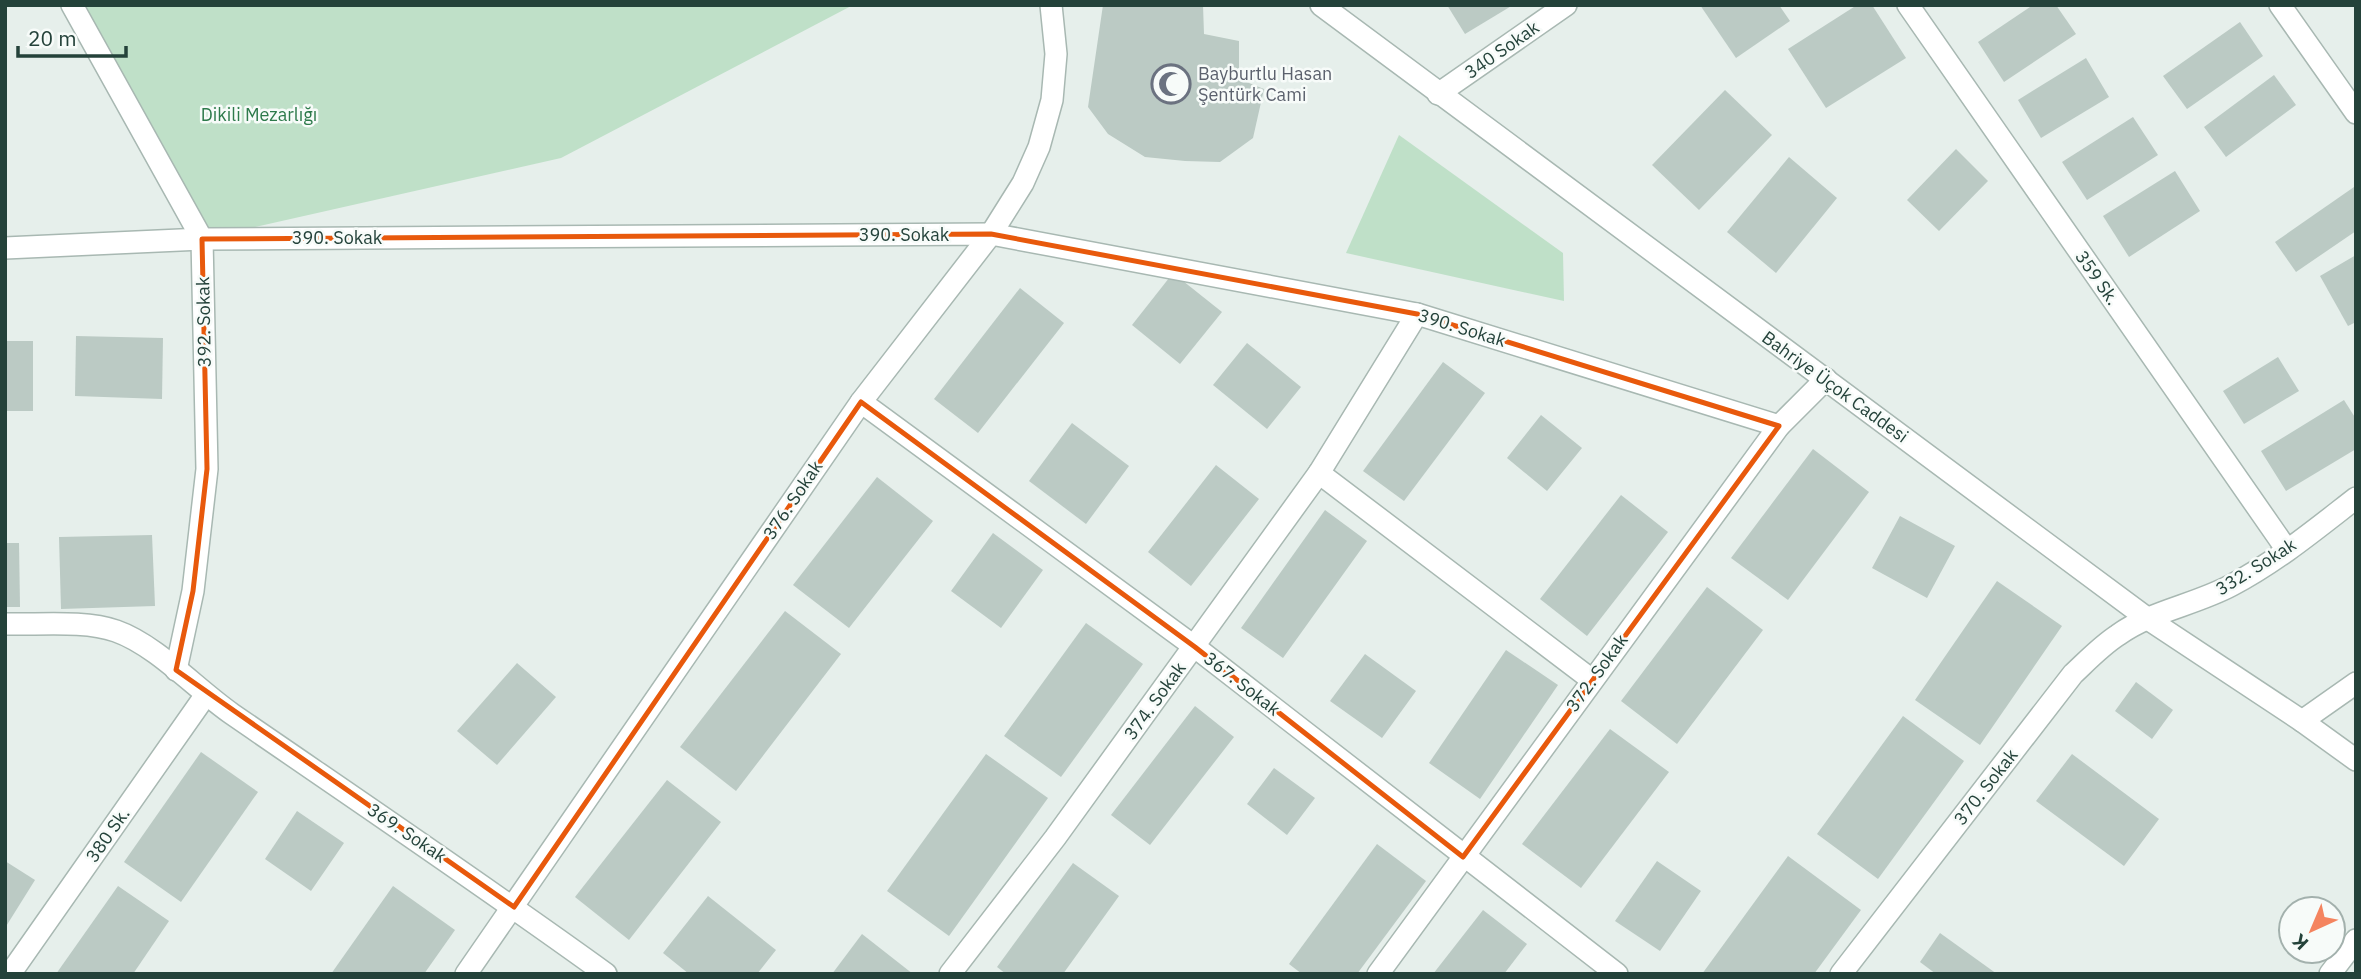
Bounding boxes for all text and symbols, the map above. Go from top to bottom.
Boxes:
scale bar [18,14,126,58]
street label: 340 Sokak [1460,15,1544,84]
text: 20 m [28,24,77,52]
place label: Bayburtlu Hasan Şentürk Cami [1198,62,1332,106]
mosque icon: Bayburtlu Hasan Şentürk Cami [1150,63,1192,105]
park label: Dikili Mezarlığı [201,103,317,126]
street label: 390. Sokak [859,223,950,246]
street label: 390. Sokak [292,226,383,249]
street label: 359 Sk. [2070,246,2124,309]
street label: 392. Sokak [191,276,216,367]
street label: 390. Sokak [1415,303,1509,352]
street label: Bahriye Üçok Caddesi [1758,326,1913,447]
street label: 376. Sokak [758,455,828,544]
street label: 332. Sokak [2211,533,2301,600]
street label: 372. Sokak [1561,629,1633,716]
street label: 367. Sokak [1200,647,1285,721]
street label: 374. Sokak [1119,657,1191,744]
street label: 370. Sokak [1949,744,2023,829]
street label: 369. Sokak [363,798,452,868]
street label: 380 Sk. [81,803,135,866]
north arrow [2277,895,2347,965]
text: K [2287,929,2313,955]

